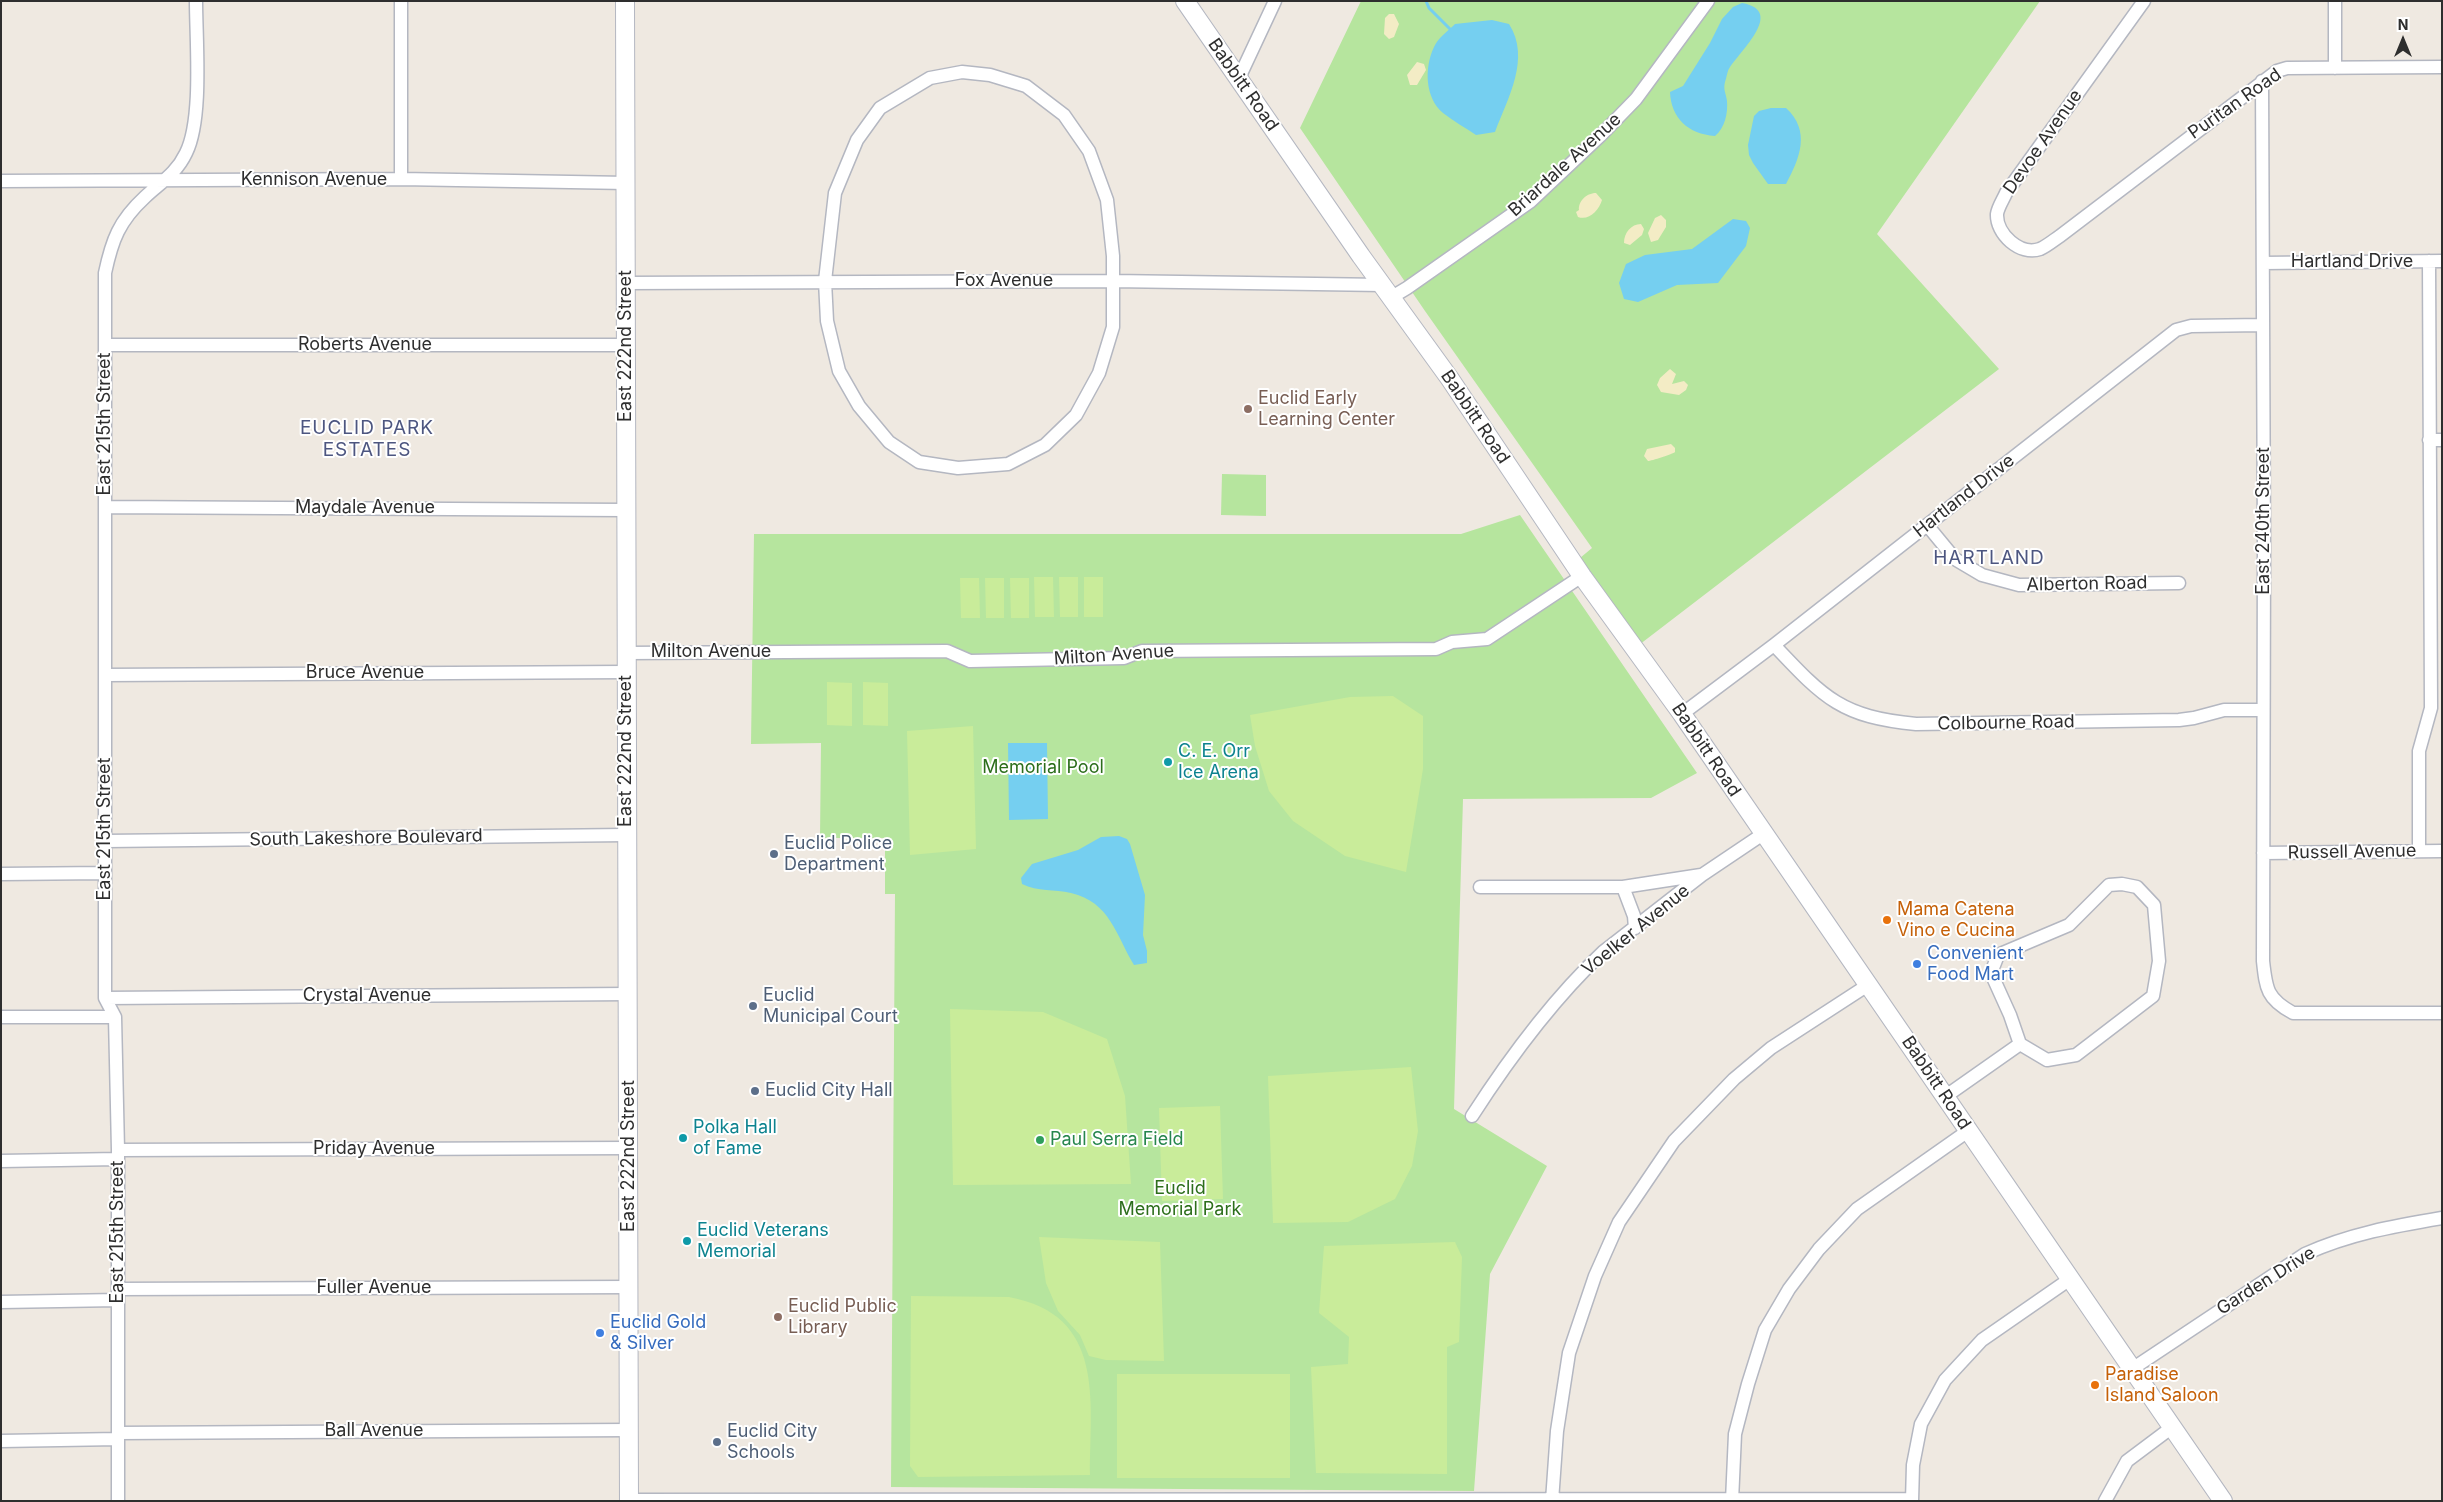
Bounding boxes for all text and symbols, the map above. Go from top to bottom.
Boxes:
north arrow [2378,15,2428,65]
text: N [2398,16,2408,33]
street label: Babbitt Road [1203,35,1283,135]
street label: Puritan Road [2184,64,2286,144]
street label: Devoe Avenue [1999,86,2087,198]
street label: Briardale Avenue [1504,109,1626,221]
street label: Kennison Avenue [241,169,387,191]
street label: Hartland Drive [2291,251,2413,273]
street label: East 222nd Street [615,270,637,422]
street label: Fox Avenue [955,270,1053,292]
street label: Roberts Avenue [298,334,432,356]
street label: East 215th Street [94,352,116,496]
street label: Babbitt Road [1436,366,1514,468]
place label: Euclid Early Learning Center [1258,388,1395,430]
marker: Euclid Early Learning Center [1242,403,1254,415]
district label: EUCLID PARK ESTATES [299,417,435,461]
street label: East 240th Street [2253,447,2275,595]
street label: Hartland Drive [1909,450,2019,542]
street label: Maydale Avenue [295,497,435,519]
district label: HARTLAND [1932,547,2046,569]
street label: Alberton Road [2026,572,2148,596]
street label: Milton Avenue [1053,640,1175,670]
street label: Milton Avenue [651,641,771,663]
street label: Bruce Avenue [306,662,424,684]
street label: East 222nd Street [615,675,637,827]
street label: Babbitt Road [1667,699,1745,801]
street label: Colbourne Road [1937,711,2075,735]
place label: C. E. Orr Ice Arena [1178,741,1259,784]
marker: C. E. Orr Ice Arena [1162,756,1174,768]
street label: East 215th Street [94,757,116,901]
park label: Memorial Pool [982,757,1104,779]
street label: South Lakeshore Boulevard [249,825,483,851]
place label: Euclid Police Department [784,833,892,876]
street label: Russell Avenue [2287,840,2417,864]
marker: Euclid Police Department [768,848,780,860]
street label: Voelker Avenue [1578,880,1694,980]
place label: Mama Catena Vino e Cucina [1897,899,2015,942]
marker: Mama Catena Vino e Cucina [1881,914,1893,926]
place label: Convenient Food Mart [1927,943,2024,986]
marker: Convenient Food Mart [1911,958,1923,970]
street label: Crystal Avenue [303,985,431,1007]
place label: Euclid Municipal Court [763,985,898,1028]
marker: Euclid Municipal Court [747,1000,759,1012]
street label: Babbitt Road [1897,1032,1975,1134]
street label: East 222nd Street [618,1080,640,1232]
place label: Euclid City Hall [765,1080,893,1102]
marker: Euclid City Hall [749,1085,761,1097]
place label: Polka Hall of Fame [693,1117,777,1160]
place label: Paul Serra Field [1050,1129,1184,1151]
marker: Polka Hall of Fame [677,1132,689,1144]
marker: Paul Serra Field [1034,1134,1046,1146]
street label: Priday Avenue [313,1138,435,1160]
street label: East 215th Street [107,1160,129,1304]
park label: Euclid Memorial Park [1119,1178,1241,1220]
place label: Euclid Veterans Memorial [697,1220,829,1262]
marker: Euclid Veterans Memorial [681,1235,693,1247]
street label: Garden Drive [2213,1242,2319,1320]
street label: Fuller Avenue [317,1277,431,1299]
place label: Euclid Public Library [788,1296,897,1338]
marker: Euclid Public Library [772,1311,784,1323]
place label: Euclid Gold & Silver [610,1312,706,1355]
marker: Euclid Gold & Silver [594,1327,606,1339]
place label: Paradise Island Saloon [2105,1364,2219,1406]
marker: Paradise Island Saloon [2089,1379,2101,1391]
street label: Ball Avenue [325,1420,423,1442]
place label: Euclid City Schools [727,1421,817,1464]
marker: Euclid City Schools [711,1436,723,1448]

